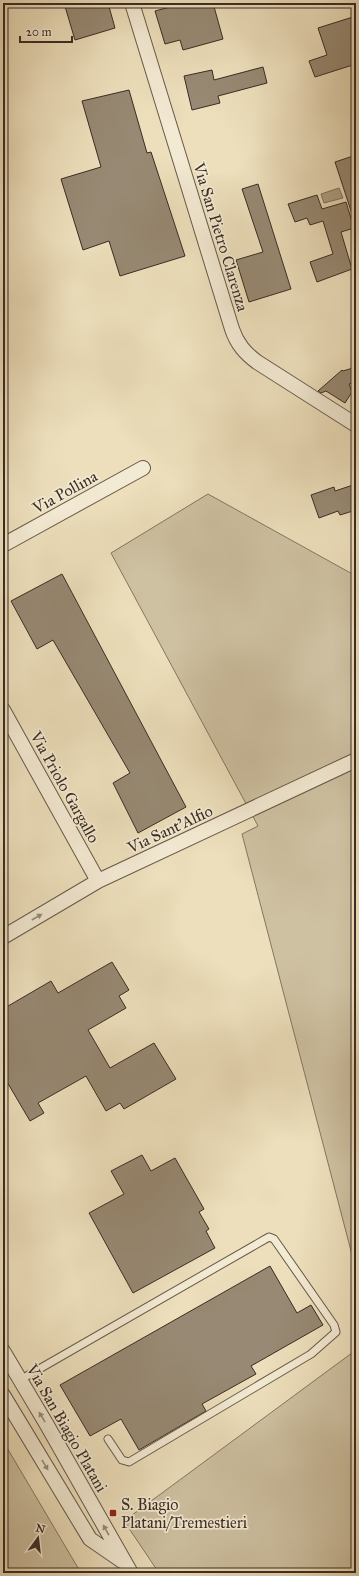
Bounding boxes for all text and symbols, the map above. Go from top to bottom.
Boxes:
scale bar [20,18,72,44]
text: 20 m [26,25,52,39]
street label: Via San Pietro Clarenza [189,159,253,314]
street label: Via Pollina [28,466,101,518]
street label: Via Priolo Gargallo [25,727,104,847]
street label: Via Sant'Alfio [123,801,216,857]
one-way arrow [31,913,43,920]
street label: Via San Biagio Platani [21,1360,112,1496]
one-way arrow [38,1412,46,1422]
one-way arrow [41,1460,49,1470]
place label: S. Biagio Platani/Tremestieri [121,1495,248,1532]
marker: S. Biagio Platani/Tremestieri [108,1508,118,1518]
north arrow [18,1518,58,1558]
text: N [34,1521,47,1536]
one-way arrow [103,1524,110,1536]

